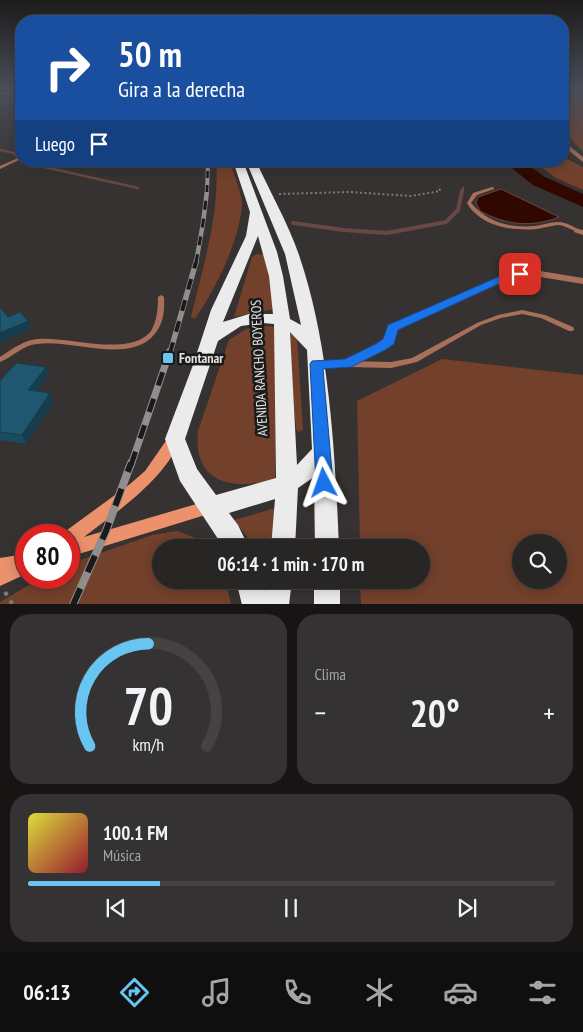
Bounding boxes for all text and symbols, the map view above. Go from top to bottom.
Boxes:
text: 50 m [118,31,182,77]
icon: right [35,35,100,100]
text: Gira a la derecha [118,75,245,103]
icon: arrive [85,130,113,158]
text: Luego [35,132,75,156]
pin [499,253,541,295]
icon: arrive [506,260,534,288]
street label: AVENIDA RANCHO BOYEROS [246,299,272,437]
place label: Fontanar [179,349,224,367]
marker: Fontanar [161,351,175,365]
position arrow [297,456,349,508]
speed limit sign: 80 [15,524,80,589]
map controls [512,534,567,589]
button: search [512,534,567,589]
text: 06:14 · 1 min · 170 m [218,552,364,576]
text: Clima [315,664,346,684]
text: 70 [123,672,173,739]
text: 20° [410,688,460,737]
text: − [315,694,326,731]
text: + [543,694,555,731]
text: km/h [132,733,164,756]
text: 100.1 FM [103,821,168,845]
text: Música [103,845,141,865]
icon: previous [102,894,130,922]
icon: pause [277,894,305,922]
icon: next [453,894,481,922]
icon: directions [117,975,152,1010]
icon: music [199,975,234,1010]
icon: phone [280,975,315,1010]
icon: climate [362,975,397,1010]
icon: car [443,975,478,1010]
icon: filters [525,975,560,1010]
text: 06:13 [23,978,71,1006]

